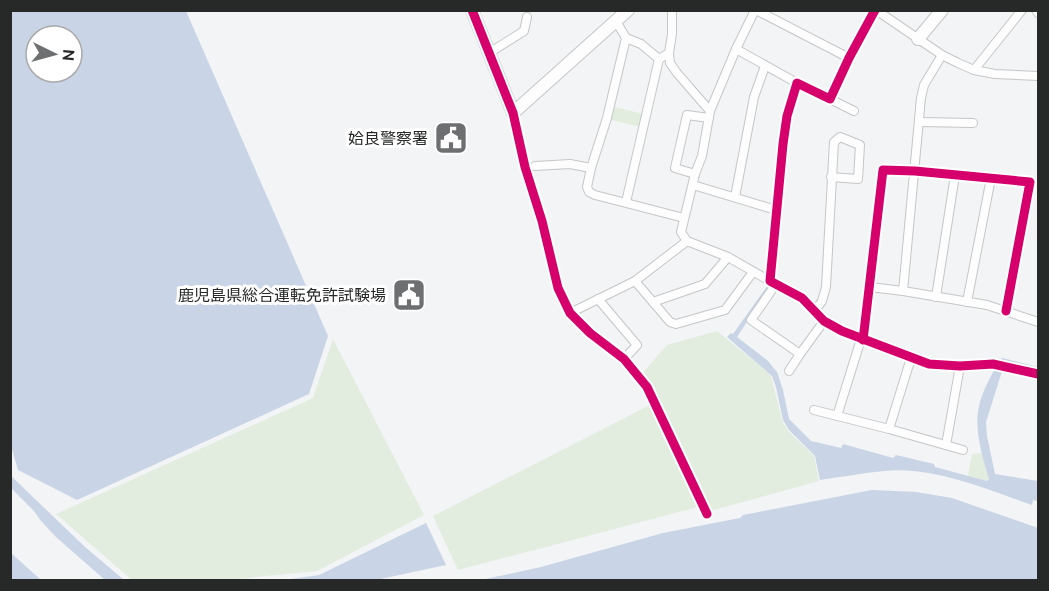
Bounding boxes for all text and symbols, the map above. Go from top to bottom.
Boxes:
north arrow [24,24,84,84]
text: N [59,49,78,62]
public building icon: 姶良警察署 [433,120,469,156]
place label: 姶良警察署 [348,129,428,147]
public building icon: 鹿児島県総合運転免許試験場 [391,277,427,313]
place label: 鹿児島県総合運転免許試験場 [178,286,386,304]

